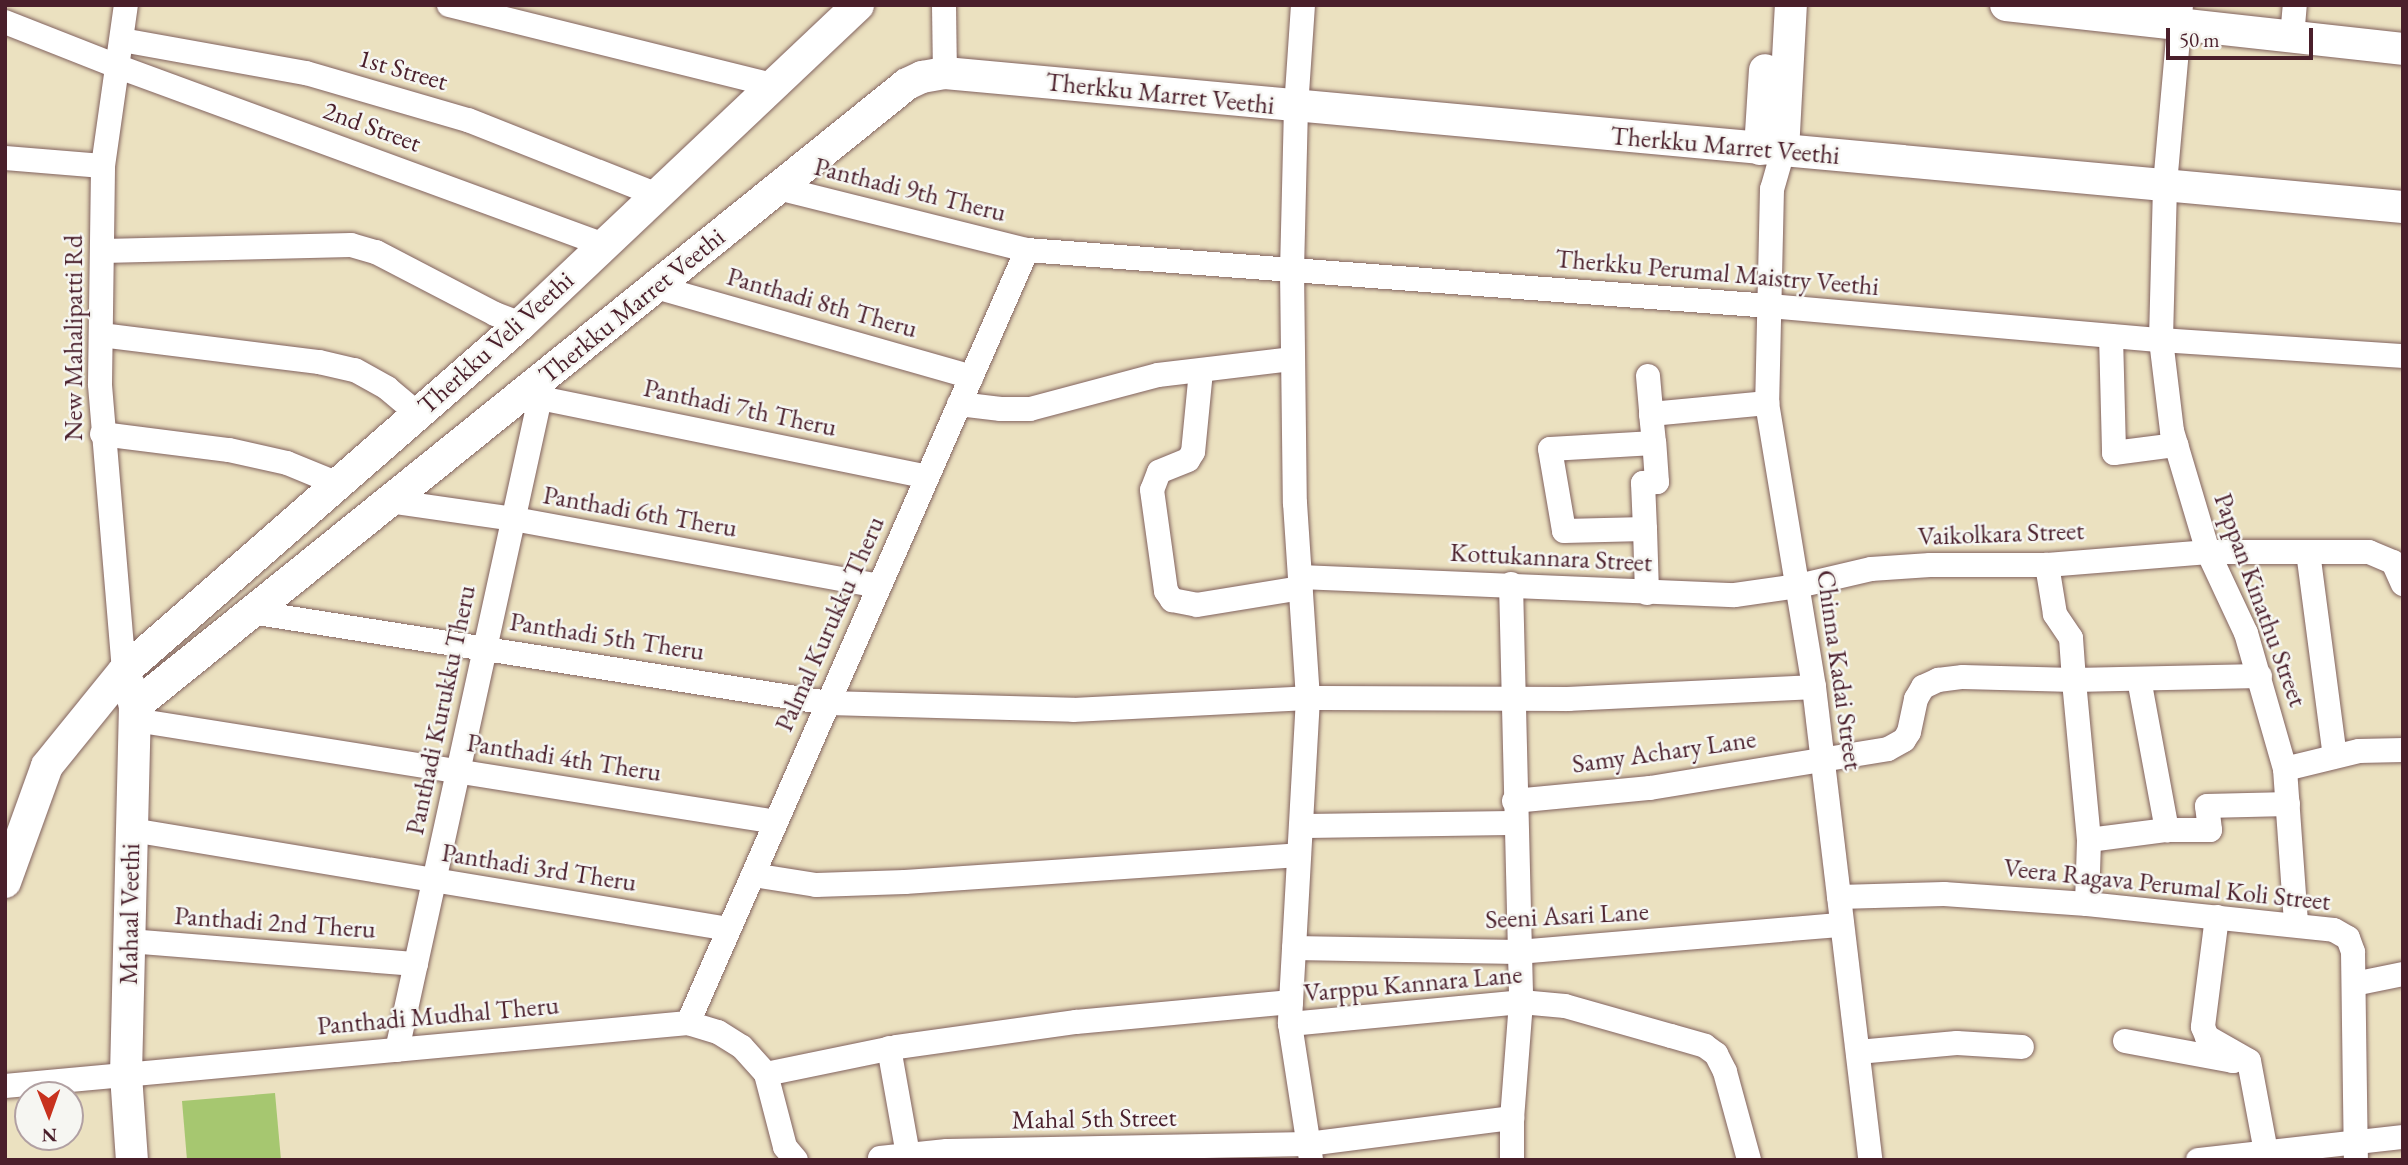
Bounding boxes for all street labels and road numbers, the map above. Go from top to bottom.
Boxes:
street label: 1st Street [355,42,451,98]
street label: Therkku Marret Veethi [1044,66,1276,122]
street label: 2nd Street [319,95,425,159]
street label: Therkku Marret Veethi [1609,120,1841,172]
street label: Panthadi 9th Theru [811,151,1009,229]
street label: Therkku Marret Veethi [533,222,731,390]
street label: New Mahalipatti Rd [58,235,90,441]
street label: Therkku Perumal Maistry Veethi [1554,243,1880,303]
street label: Panthadi 8th Theru [723,261,921,345]
street label: Therkku Veli Veethi [412,265,580,421]
street label: Panthadi 7th Theru [641,372,839,444]
street label: Panthadi 6th Theru [541,480,739,544]
street label: Pappan Kinathu Street [2207,489,2313,711]
street label: Palmal Kurukku Theru [769,512,891,736]
street label: Vaikolkara Street [1917,516,2085,552]
street label: Kottukannara Street [1449,537,1653,579]
street label: Chinna Kadai Street [1810,568,1868,772]
street label: Panthadi Kurukku Theru [399,582,483,838]
street label: Panthadi 5th Theru [508,606,706,668]
street label: Samy Achary Lane [1570,724,1758,780]
street label: Panthadi 4th Theru [465,727,663,789]
street label: Panthadi 3rd Theru [439,837,639,899]
street label: Mahaal Veethi [113,843,147,985]
street label: Veera Ragava Perumal Koli Street [2002,852,2332,918]
street label: Seeni Asari Lane [1484,896,1650,936]
street label: Panthadi 2nd Theru [173,900,377,946]
street label: Varppu Kannara Lane [1302,959,1524,1009]
street label: Panthadi Mudhal Theru [316,990,560,1042]
street label: Mahal 5th Street [1011,1102,1177,1136]

